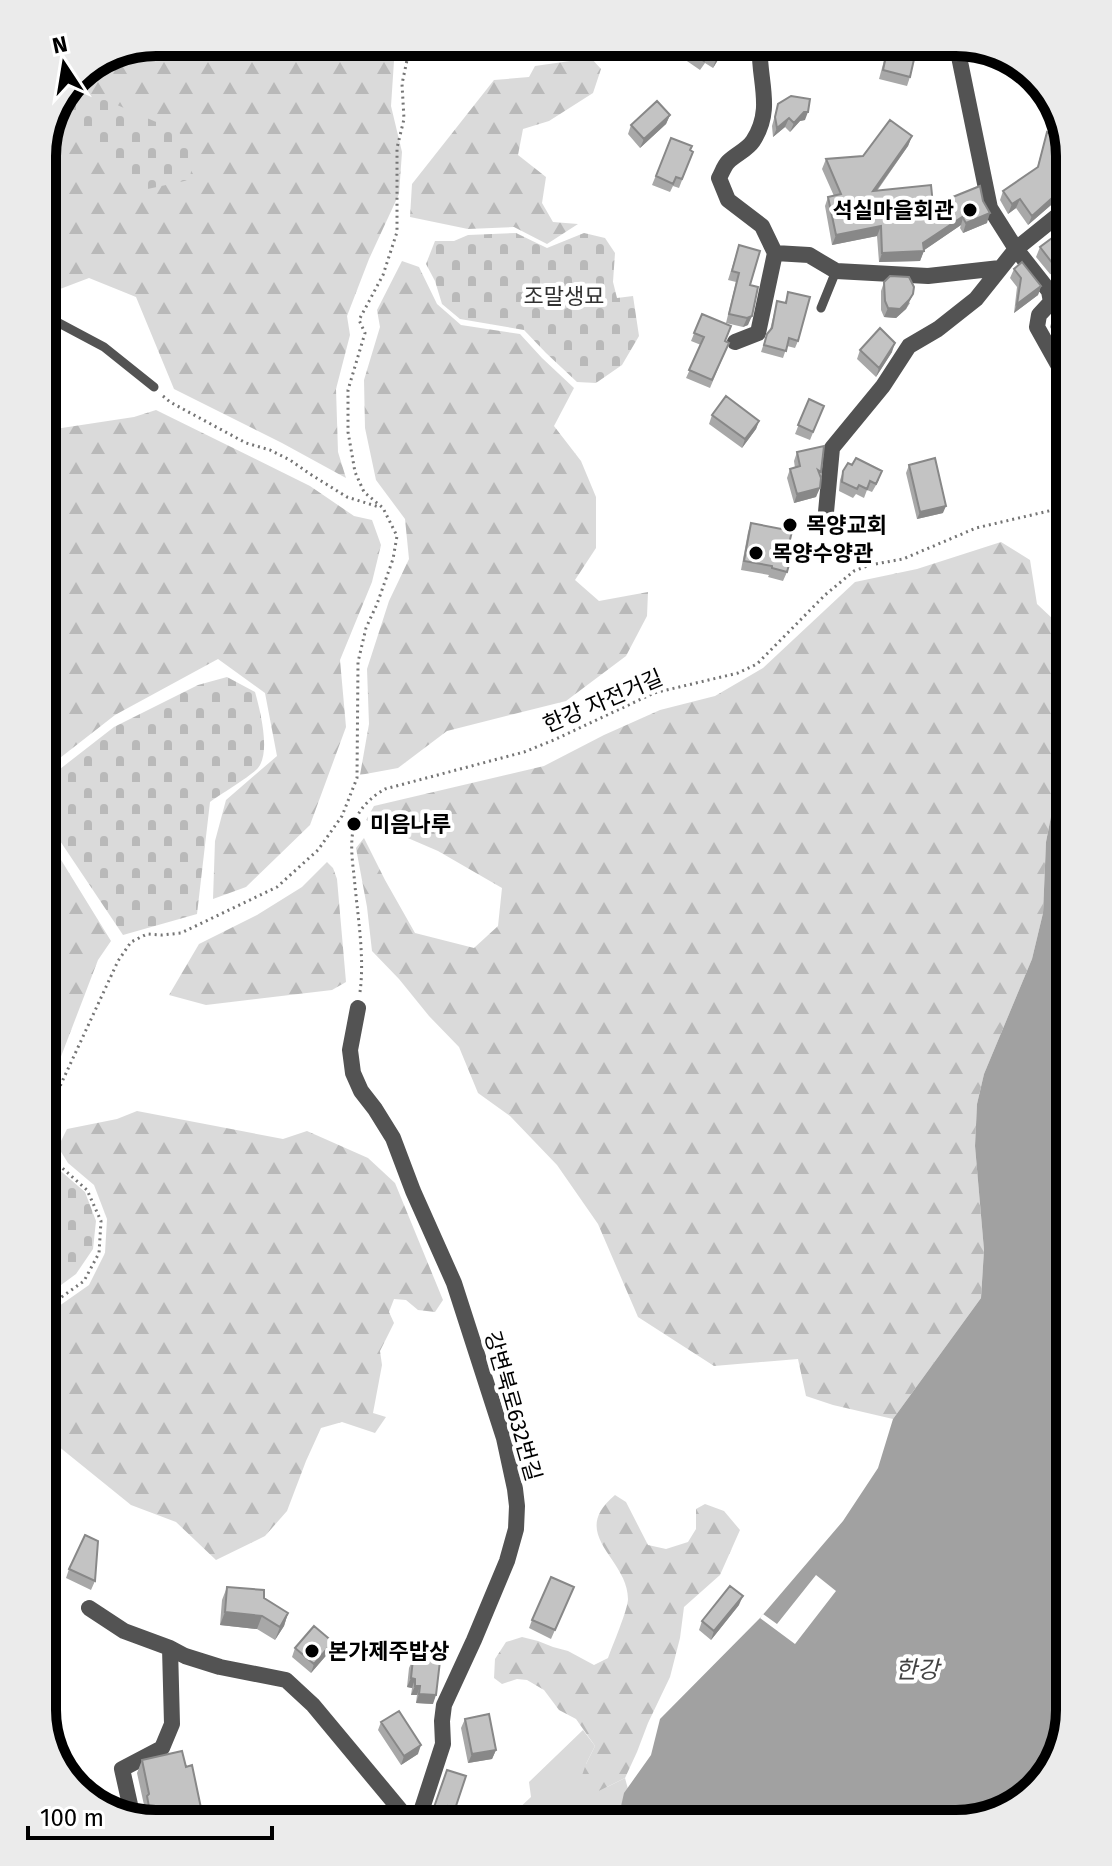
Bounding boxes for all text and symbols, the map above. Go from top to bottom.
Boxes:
north arrow [24,24,104,104]
text: N [50,30,70,60]
place label: 석실마을회관 [833,197,954,224]
marker: 석실마을회관 [961,201,979,219]
park label: 조말생묘 [524,283,604,310]
place label: 목양교회 [806,512,887,539]
marker: 목양교회 [781,516,799,534]
place label: 목양수양관 [772,540,873,567]
marker: 목양수양관 [747,544,765,562]
street label: 한강 자전거길 [539,664,667,738]
place label: 미음나루 [370,811,451,838]
marker: 미음나루 [345,815,363,833]
street label: 강변북로632번길 [479,1328,547,1484]
place label: 본가제주밥상 [328,1638,449,1665]
marker: 본가제주밥상 [303,1642,321,1660]
water label: 한강 [895,1656,942,1684]
scale bar [28,1790,272,1840]
text: 100 m [40,1804,104,1832]

